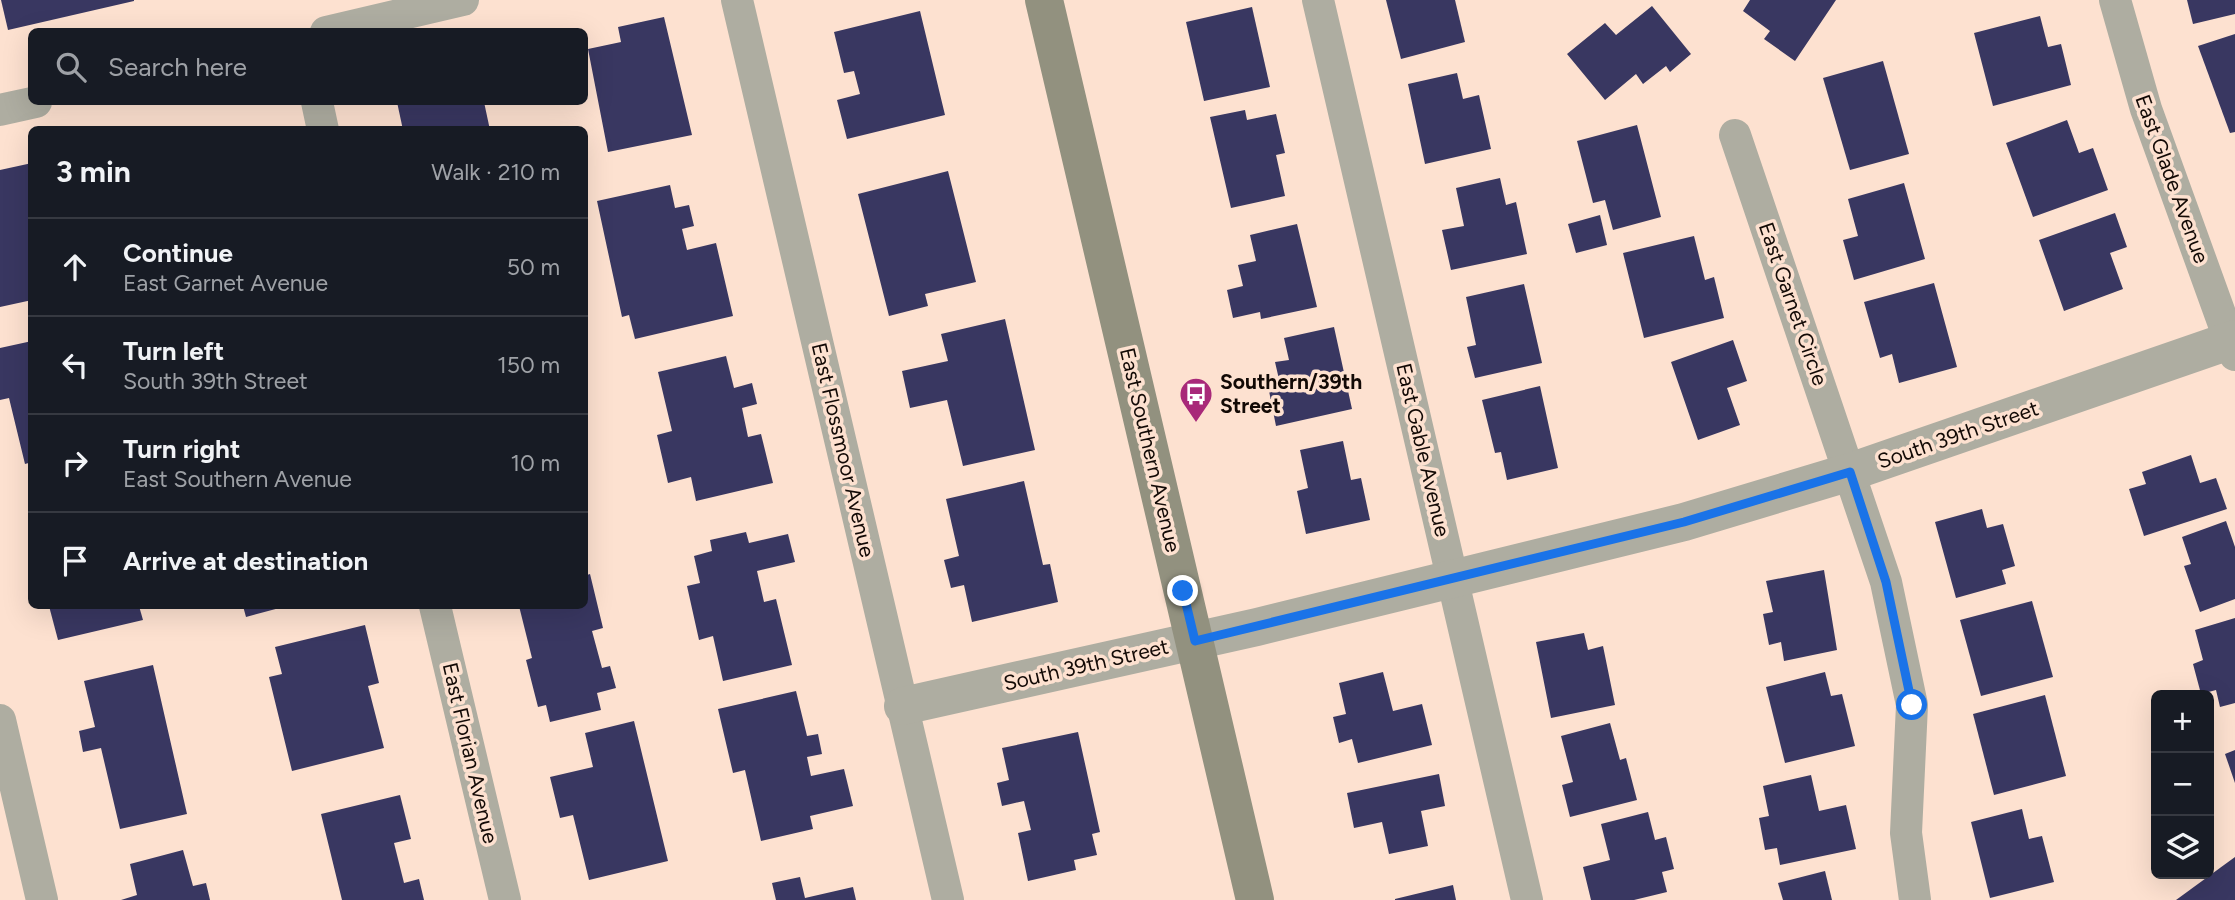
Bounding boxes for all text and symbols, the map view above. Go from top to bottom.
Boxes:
search box [28,28,588,105]
icon: search [52,48,90,86]
text: Search here [108,51,247,83]
street label: East Glade Avenue [2130,91,2215,266]
text: 3 min [56,153,131,190]
text: Walk · 210 m [431,158,560,186]
street label: East Garnet Circle [1754,219,1833,389]
text: Continue [123,237,233,269]
icon: ahead [56,248,94,286]
text: 50 m [507,253,560,281]
text: East Garnet Avenue [123,269,328,297]
text: Turn left [123,335,224,367]
street label: East Flossmoor Avenue [807,340,880,560]
street label: East Southern Avenue [1115,345,1186,555]
icon: left [56,346,94,384]
text: 150 m [497,351,560,379]
street label: East Gable Avenue [1391,361,1456,539]
text: South 39th Street [123,367,308,395]
place label: Southern/39th Street [1220,369,1362,418]
bus stop icon: Southern/39th Street [1177,375,1215,424]
street label: South 39th Street [1874,395,2042,474]
text: Turn right [123,433,240,465]
icon: right [56,444,94,482]
text: 10 m [511,449,560,477]
text: East Southern Avenue [123,465,352,493]
icon: arrive [56,542,94,580]
text: Arrive at destination [123,545,368,577]
route end [1167,575,1198,606]
street label: South 39th Street [1001,633,1171,696]
street label: East Florian Avenue [438,660,503,846]
route start [1896,689,1927,720]
map controls [2151,690,2214,879]
button: + [2151,690,2214,753]
button: − [2151,753,2214,816]
button: layers [2151,816,2214,879]

